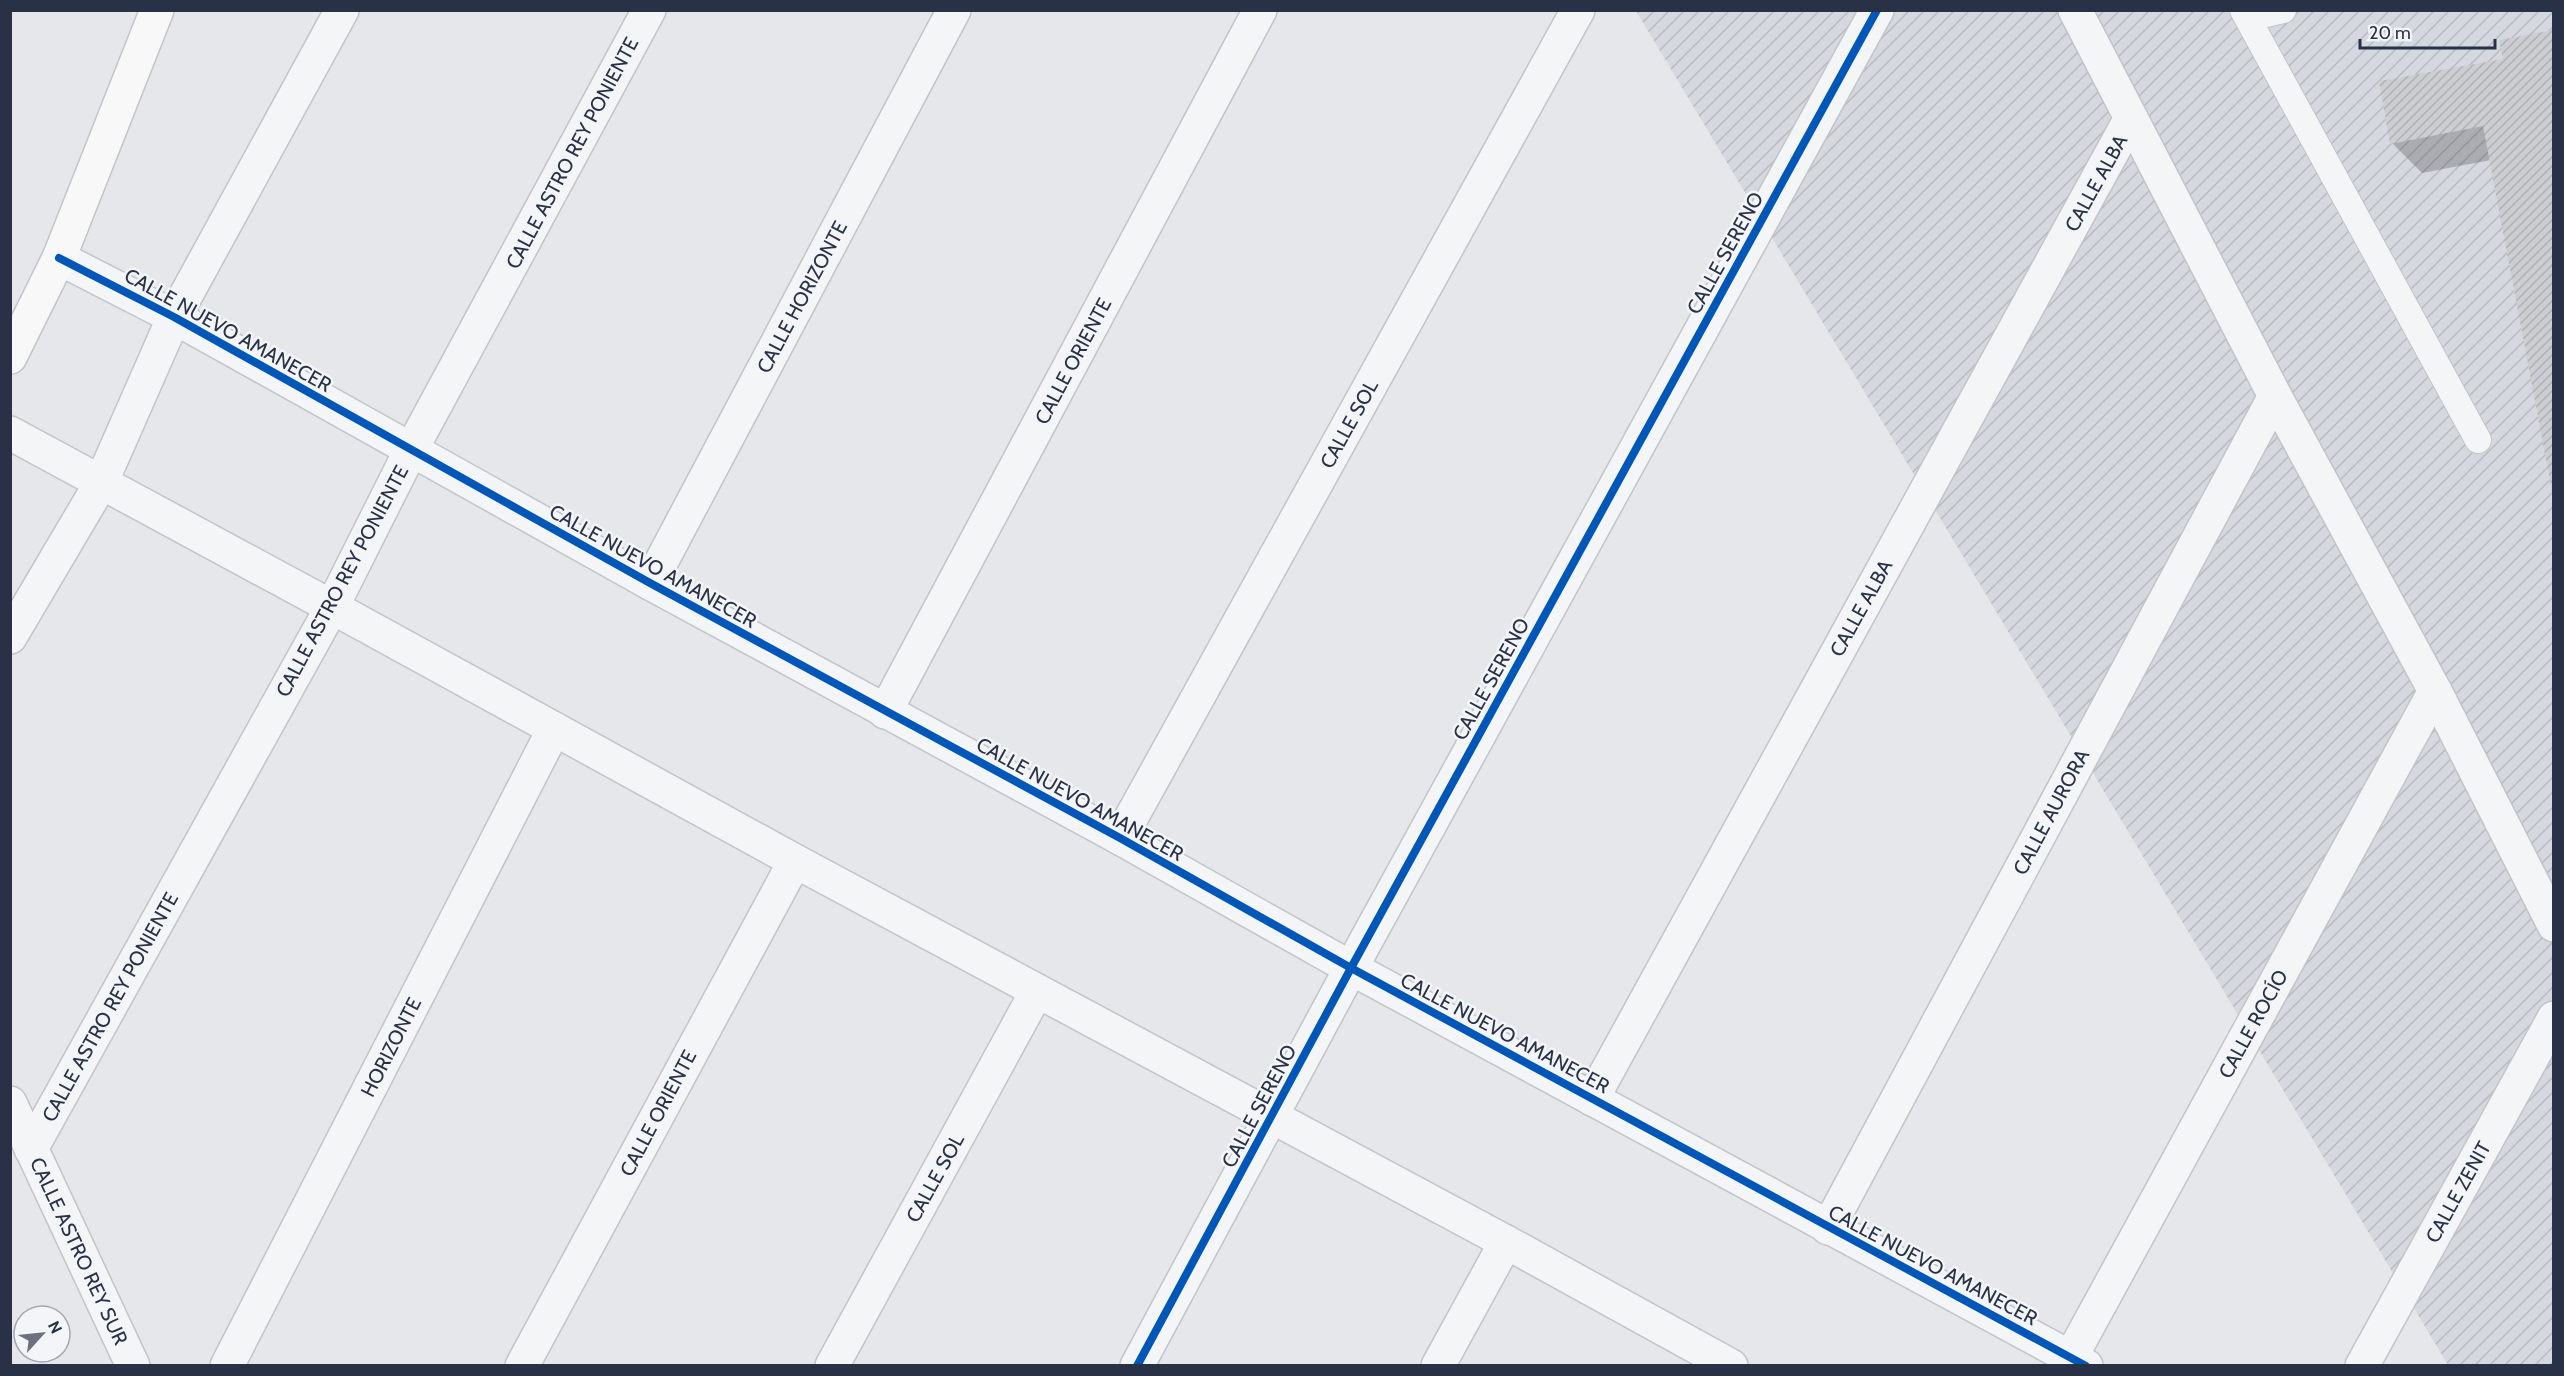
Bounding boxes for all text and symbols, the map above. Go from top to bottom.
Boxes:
scale bar [2360,12,2495,50]
text: 20 m [2369,22,2411,44]
street label: CALLE ASTRO REY PONIENTE [501,33,643,273]
street label: CALLE ALBA [2060,130,2133,236]
street label: CALLE SERENO [1682,188,1768,318]
street label: CALLE HORIZONTE [752,217,852,377]
street label: CALLE NUEVO AMANECER [120,263,336,397]
street label: CALLE ORIENTE [1030,294,1116,428]
street label: CALLE SOL [1315,376,1383,472]
street label: CALLE ASTRO REY PONIENTE [271,461,413,701]
street label: CALLE NUEVO AMANECER [545,499,761,633]
street label: CALLE ALBA [1825,555,1898,661]
street label: CALLE SERENO [1448,614,1534,744]
street label: CALLE NUEVO AMANECER [972,732,1188,866]
street label: CALLE AURORA [2008,745,2094,879]
street label: CALLE ASTRO REY PONIENTE [37,888,183,1126]
street label: CALLE ROCÍO [2213,965,2293,1083]
street label: CALLE NUEVO AMANECER [1396,968,1614,1098]
street label: HORIZONTE [356,993,426,1101]
street label: CALLE SERENO [1217,1040,1301,1172]
street label: CALLE ORIENTE [615,1046,701,1180]
street label: CALLE SOL [901,1130,969,1226]
street label: CALLE ZENIT [2420,1137,2496,1247]
street label: CALLE ASTRO REY SUR [25,1153,133,1349]
street label: CALLE NUEVO AMANECER [1824,1200,2042,1330]
north arrow [12,1304,72,1364]
text: N [44,1318,66,1337]

